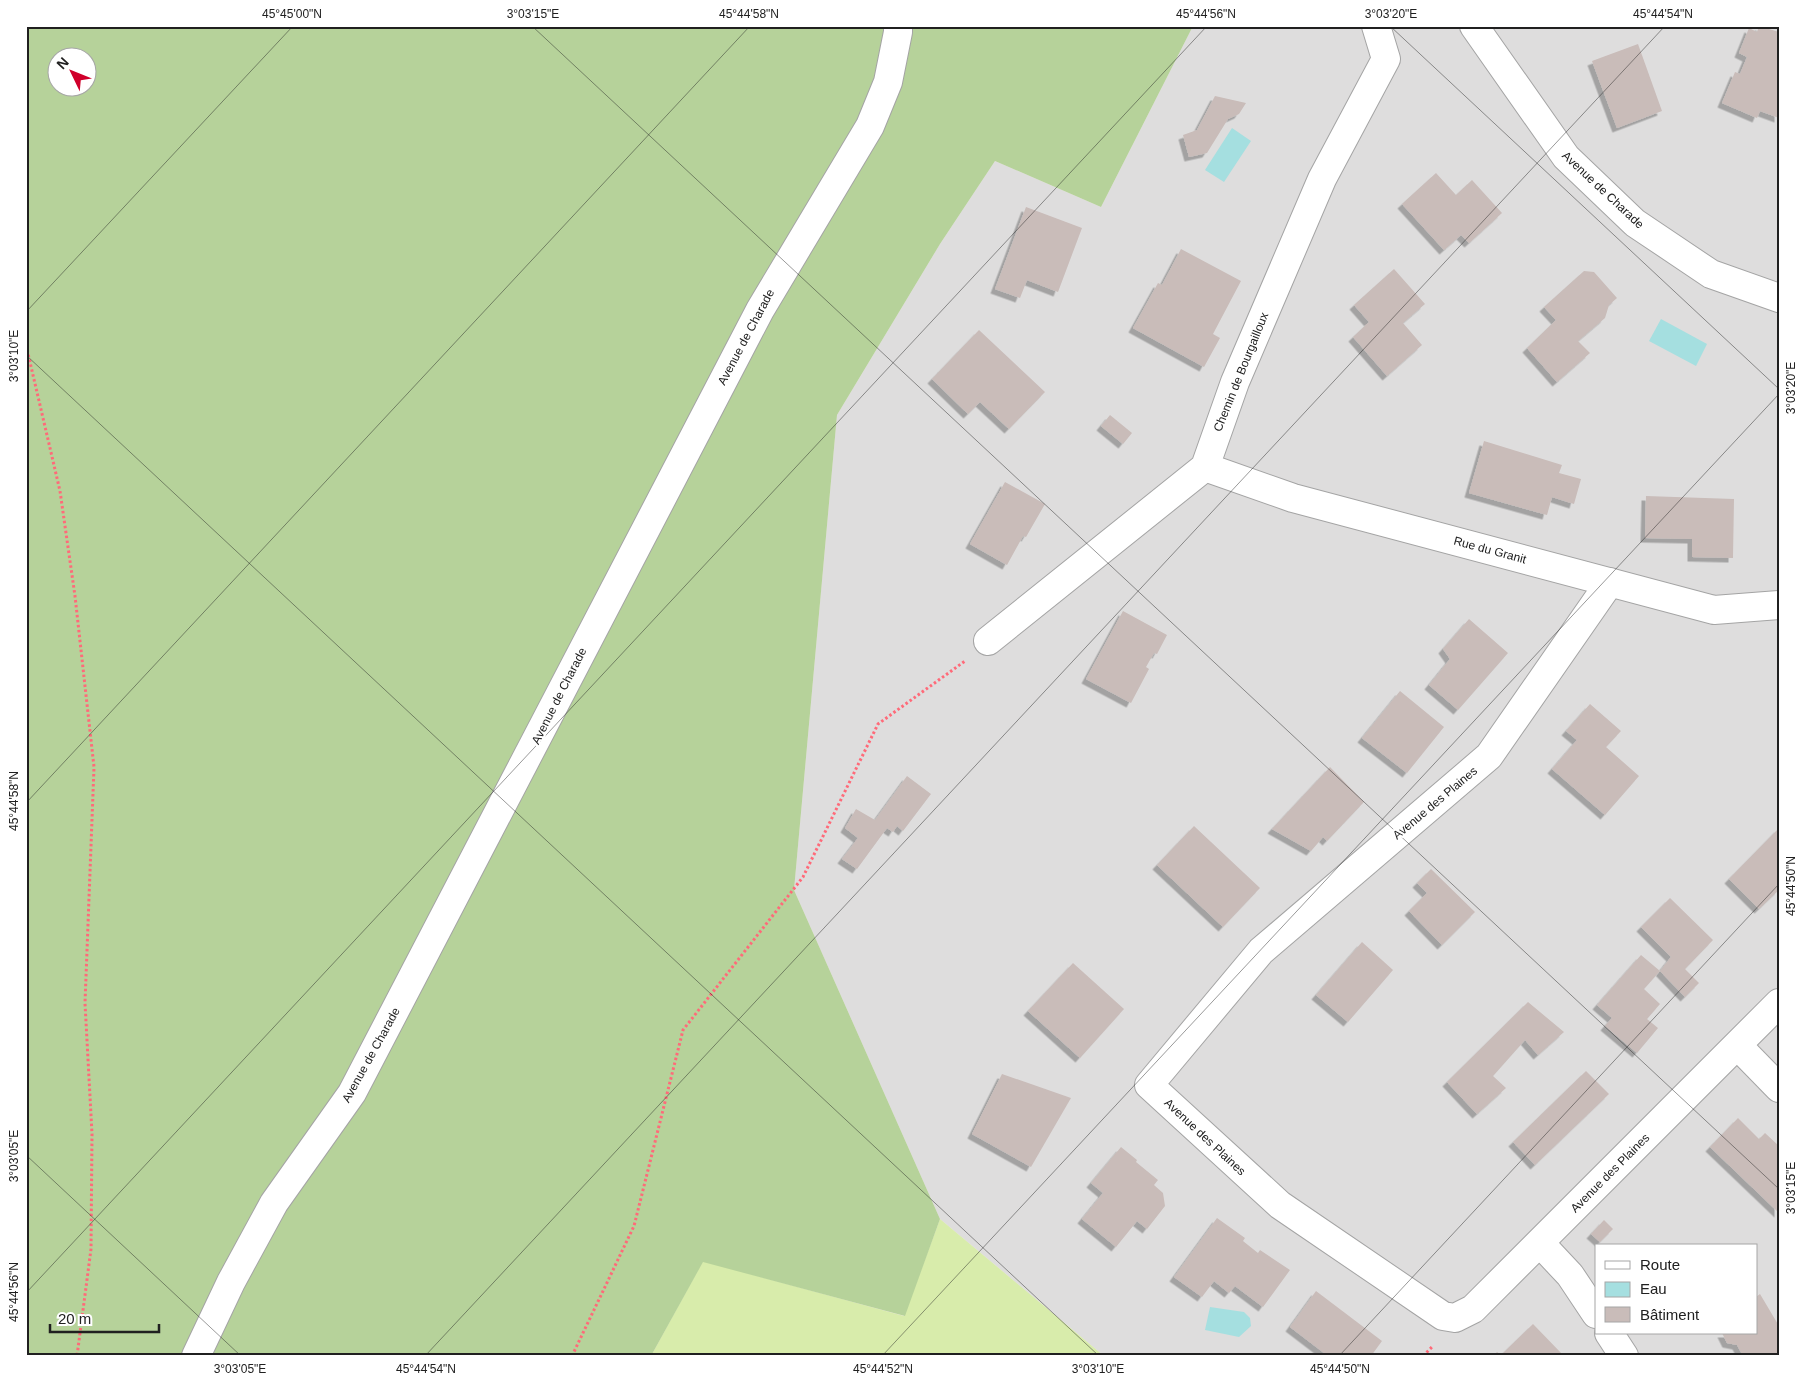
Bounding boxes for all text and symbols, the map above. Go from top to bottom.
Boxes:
text: 45°45'00"N [262,7,322,21]
text: 3°03'15"E [507,7,559,21]
text: 45°44'58"N [719,7,779,21]
text: 45°44'56"N [1176,7,1236,21]
text: 3°03'20"E [1365,7,1417,21]
text: 45°44'54"N [1633,7,1693,21]
north arrow [48,48,98,98]
text: N [53,54,72,72]
street label: Avenue de Charade [1559,149,1647,232]
street label: Avenue de Charade [715,286,777,387]
street label: Chemin de Bourgailloux [1211,310,1271,434]
text: 3°03'10"E [7,330,21,382]
text: 3°03'20"E [1784,362,1798,414]
street label: Rue du Granit [1452,534,1529,567]
street label: Avenue de Charade [529,645,590,747]
street label: Avenue des Plaines [1390,764,1480,842]
text: 45°44'58"N [7,771,21,831]
text: 45°44'50"N [1784,856,1798,916]
street label: Avenue de Charade [339,1005,403,1105]
street label: Avenue des Plaines [1162,1096,1248,1178]
text: 3°03'05"E [7,1130,21,1182]
street label: Avenue des Plaines [1568,1131,1652,1215]
text: 3°03'15"E [1784,1162,1798,1214]
legend [1595,1244,1758,1334]
text: Route [1640,1256,1680,1273]
text: 45°44'56"N [7,1262,21,1322]
text: Eau [1640,1280,1667,1297]
scale bar [50,1302,159,1334]
text: Bâtiment [1640,1306,1700,1323]
text: 20 m [58,1310,91,1327]
text: 3°03'05"E [214,1362,266,1376]
text: 45°44'54"N [396,1362,456,1376]
text: 45°44'52"N [853,1362,913,1376]
text: 3°03'10"E [1072,1362,1124,1376]
text: 45°44'50"N [1310,1362,1370,1376]

